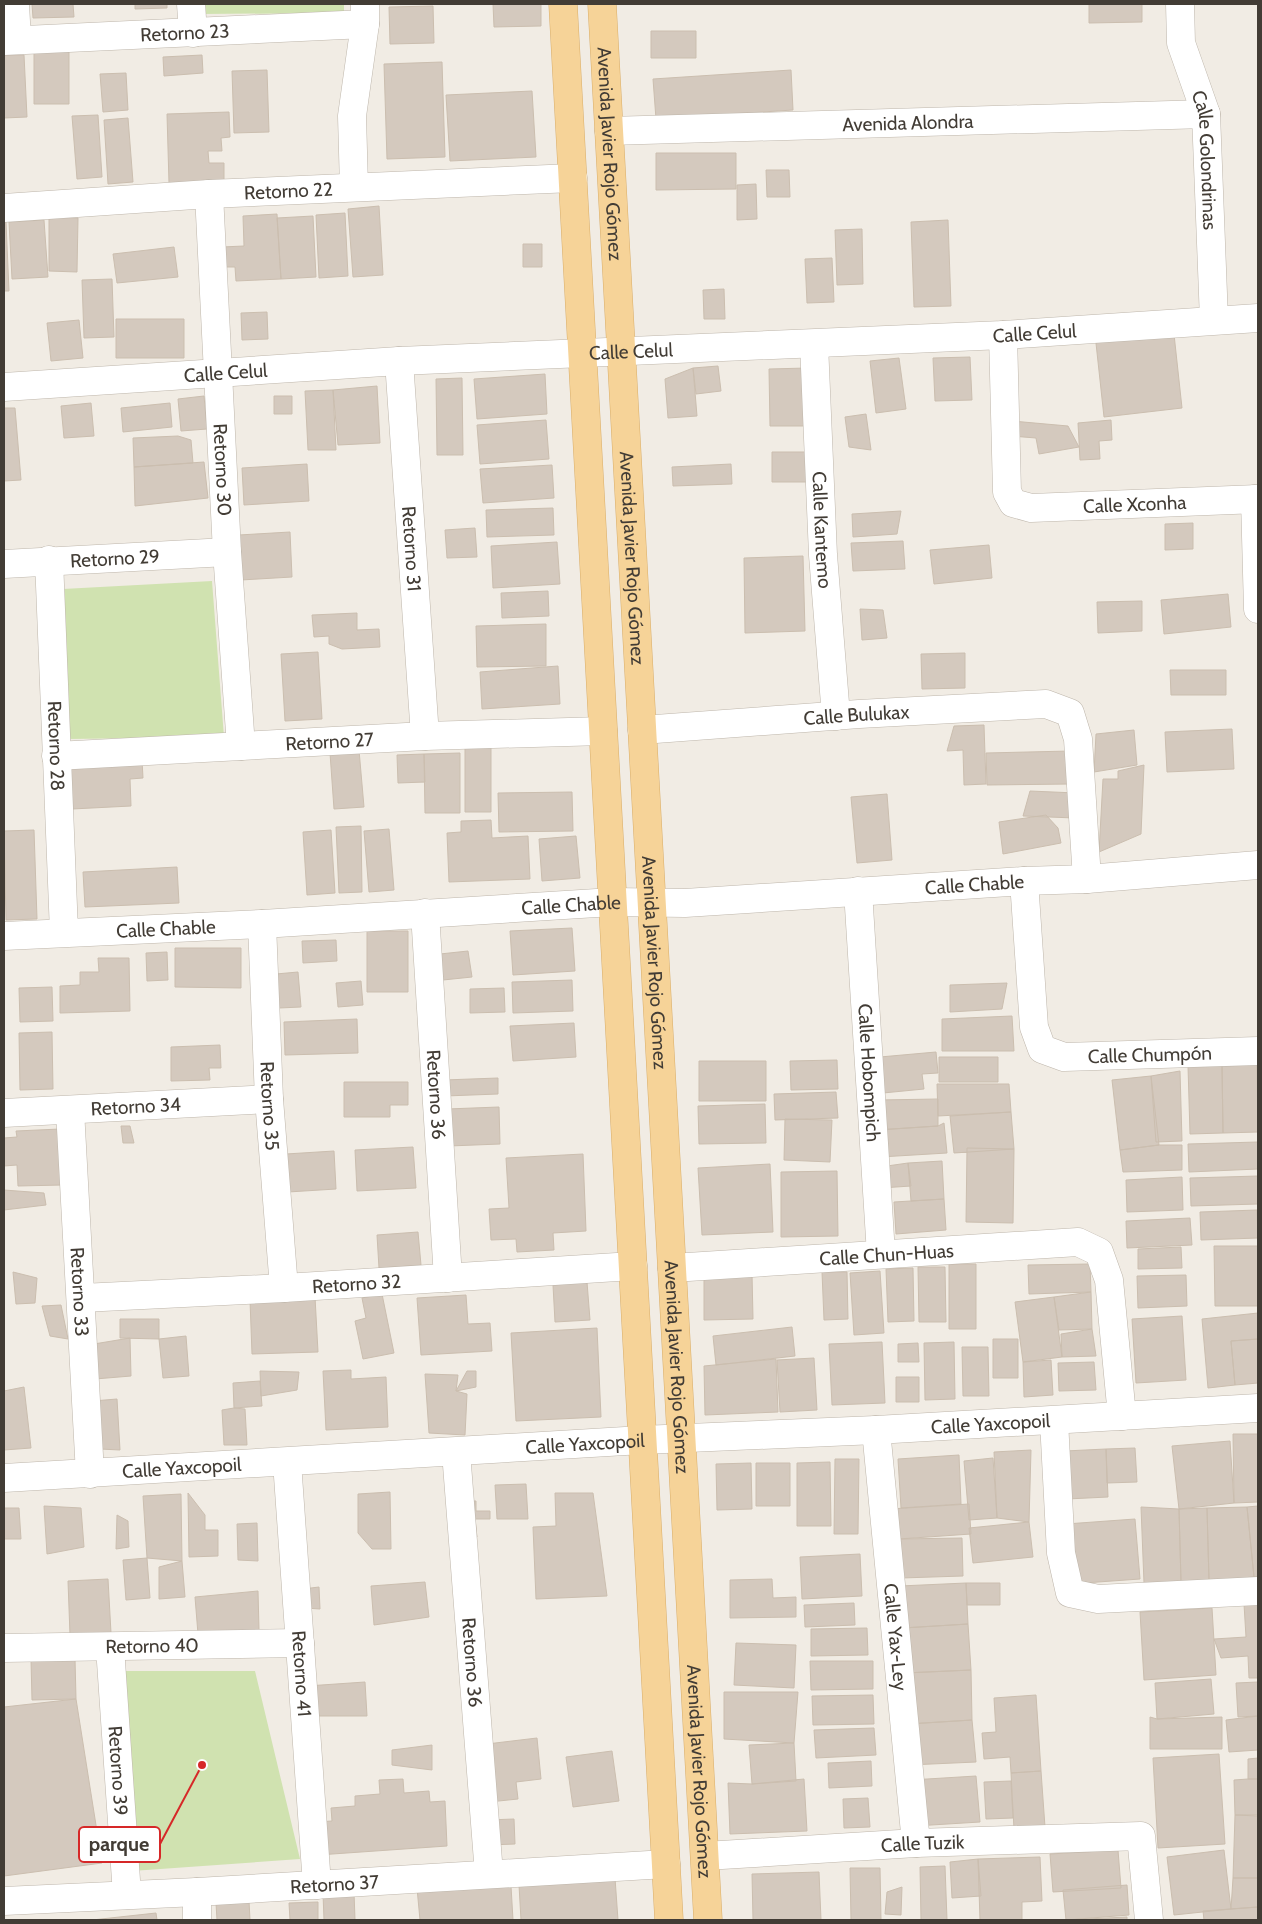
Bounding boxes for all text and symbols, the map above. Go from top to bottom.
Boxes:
street label: Retorno 23 [140,19,230,47]
street label: Avenida Javier Rojo Gómez [592,46,627,261]
street label: Calle Golondrinas [1187,87,1221,230]
street label: Avenida Alondra [842,110,974,136]
street label: Retorno 22 [244,178,333,204]
street label: Calle Celul [992,319,1078,347]
street label: Calle Celul [589,338,674,365]
street label: Calle Celul [183,359,269,387]
street label: Retorno 30 [209,423,236,516]
street label: Avenida Javier Rojo Gómez [615,451,650,666]
street label: Calle Kantemo [807,471,837,589]
street label: Calle Xconha [1083,491,1187,518]
street label: Retorno 31 [397,505,426,592]
street label: Retorno 29 [69,545,160,572]
street label: Retorno 28 [43,700,69,792]
street label: Calle Bulukax [803,700,910,730]
street label: Retorno 27 [285,728,375,756]
street label: Avenida Javier Rojo Gómez [637,855,672,1070]
street label: Calle Chable [924,870,1025,899]
street label: Calle Chable [521,891,621,920]
street label: Calle Chable [116,915,216,943]
street label: Calle Hobompich [853,1003,885,1143]
street label: Calle Chumpón [1087,1041,1212,1068]
street label: Retorno 36 [422,1049,450,1140]
street label: Retorno 35 [255,1061,284,1151]
street label: Retorno 34 [90,1093,182,1120]
street label: Calle Chun-Huas [819,1239,955,1271]
street label: Retorno 33 [66,1246,93,1337]
street label: Avenida Javier Rojo Gómez [660,1259,694,1475]
street label: Retorno 32 [311,1270,402,1298]
street label: Calle Yaxcopoil [930,1409,1051,1439]
street label: Calle Yaxcopoil [525,1429,646,1459]
street label: Calle Yaxcopoil [121,1453,243,1483]
street label: Calle Yax-Ley [879,1582,912,1692]
street label: Retorno 36 [457,1617,487,1708]
street label: Retorno 41 [287,1630,316,1717]
street label: Retorno 40 [105,1634,199,1658]
street label: Avenida Javier Rojo Gómez [682,1664,717,1879]
street label: Retorno 39 [103,1725,133,1816]
callout: parque [79,1827,160,1862]
street label: Calle Tuzik [880,1830,965,1857]
text: parque [89,1832,149,1856]
street label: Retorno 37 [290,1870,380,1898]

